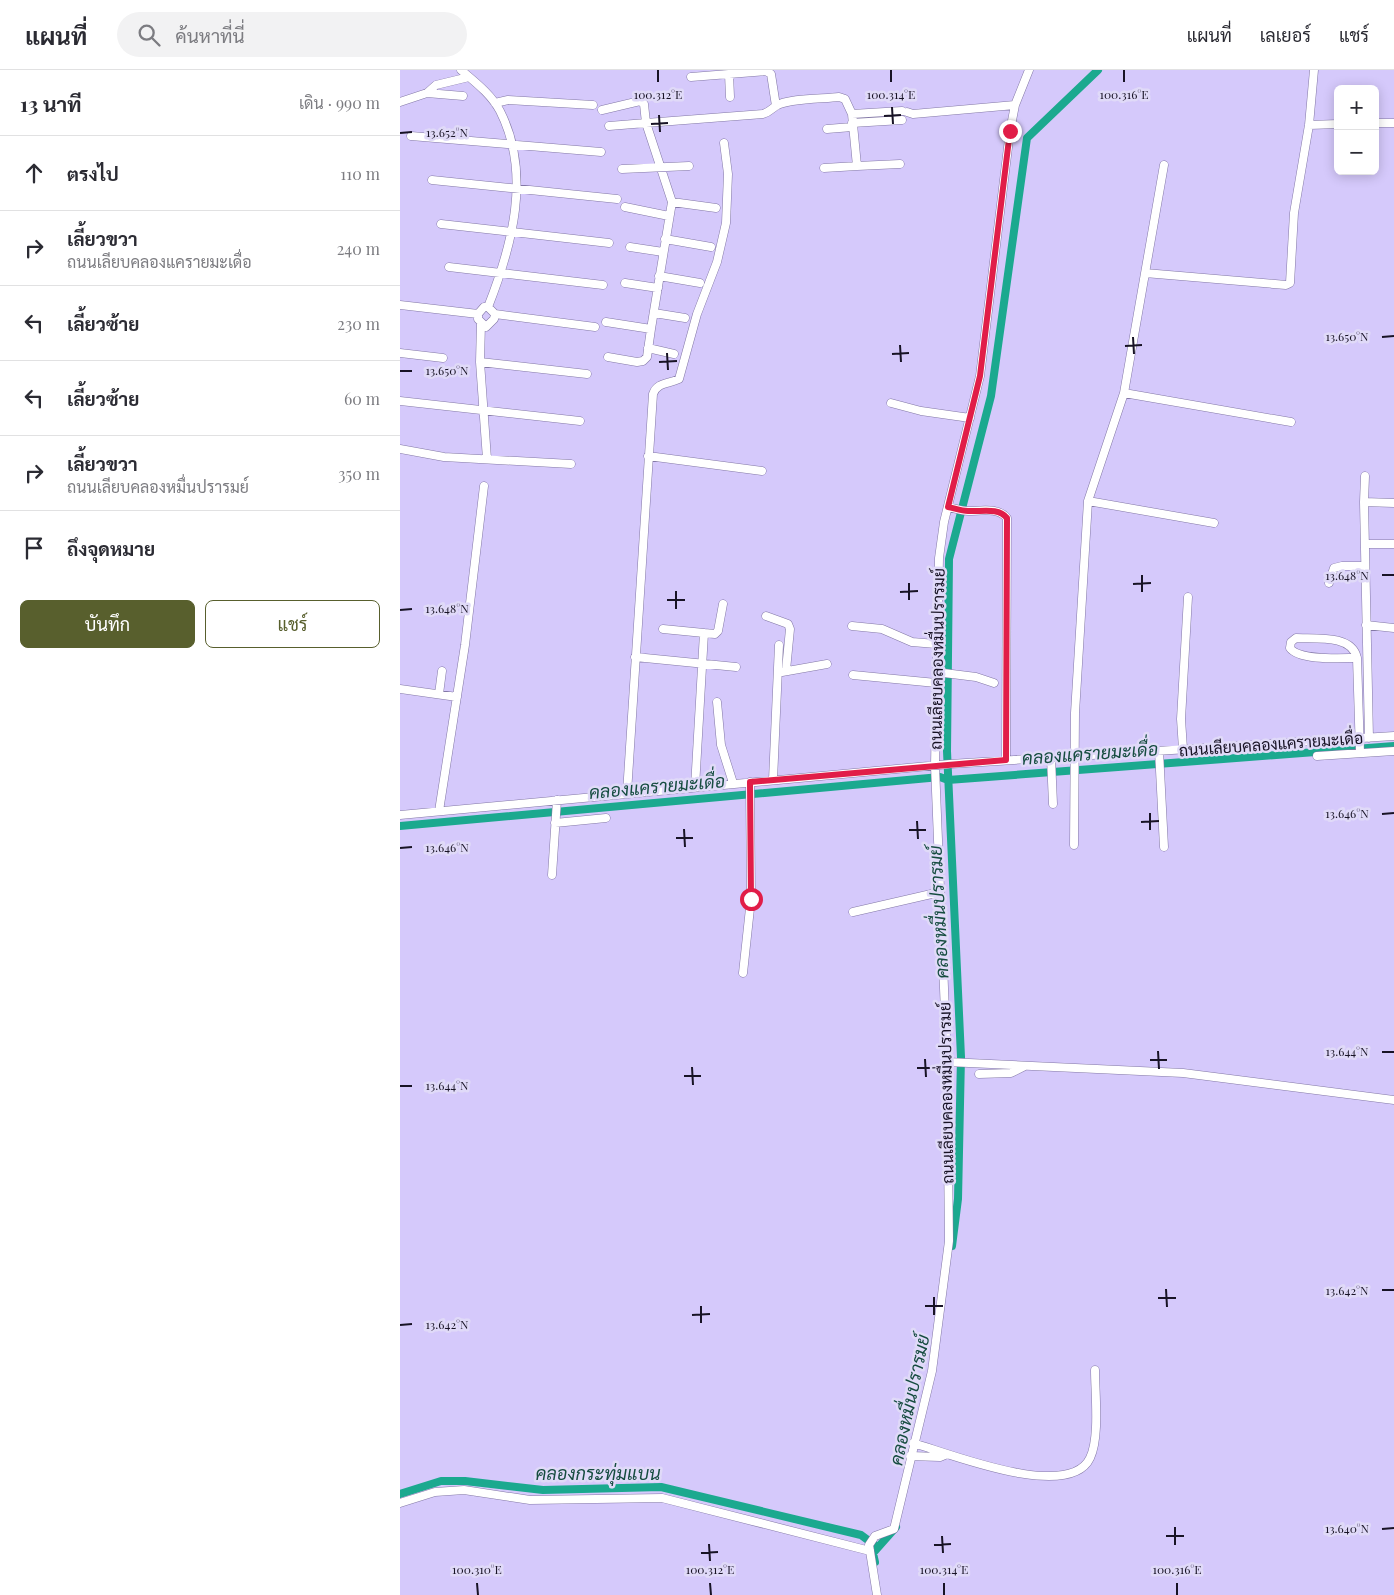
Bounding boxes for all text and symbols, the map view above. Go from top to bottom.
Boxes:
search box [117,12,467,57]
text: แผนที่ [25,19,87,51]
icon: search [135,21,163,49]
text: ค้นหาที่นี่ [175,22,245,48]
text: แผนที่ [1187,23,1232,47]
text: เลเยอร์ [1260,23,1311,47]
text: แชร์ [1339,23,1369,47]
map controls [1334,85,1379,175]
button: + [1334,85,1379,130]
text: 100.312°E [634,86,682,102]
text: 100.314°E [867,86,915,102]
text: 100.316°E [1099,86,1149,102]
text: 13 นาที [20,89,82,117]
text: เดิน · 990 m [299,92,380,113]
route end [999,120,1022,143]
text: 13.652°N [426,124,468,140]
button: − [1334,130,1379,175]
icon: ahead [20,159,48,187]
text: ตรงไป [67,160,119,186]
text: 110 m [340,163,380,184]
text: เลี้ยวขวา [67,225,138,251]
icon: right [20,234,48,262]
text: 240 m [337,238,380,259]
text: ถนนเลียบคลองแครายมะเดื่อ [67,251,252,272]
icon: left [20,309,48,337]
text: เลี้ยวซ้าย [67,310,139,336]
text: 230 m [337,313,380,334]
text: 13.650°N [1325,328,1369,344]
text: 13.650°N [425,362,469,378]
icon: left [20,384,48,412]
text: เลี้ยวซ้าย [67,385,139,411]
text: 60 m [344,388,380,409]
text: เลี้ยวขวา [67,450,138,476]
icon: right [20,459,48,487]
text: 350 m [338,463,380,484]
text: ถนนเลียบคลองหมื่นปรารมย์ [67,476,249,497]
icon: arrive [20,534,48,562]
text: ถึงจุดหมาย [67,535,155,561]
text: 13.648°N [1325,567,1369,583]
street label: ถนนเลียบคลองหมื่นปรารมย์ [921,568,949,750]
button: บันทึก [20,600,195,648]
button: แชร์ [205,600,380,648]
text: 13.648°N [425,600,469,616]
street label: ถนนเลียบคลองแครายมะเดื่อ [1178,724,1364,760]
water label: คลองแครายมะเดื่อ [1021,733,1159,770]
water label: คลองแครายมะเดื่อ [588,765,726,804]
text: 13.646°N [1325,805,1369,821]
text: 13.646°N [425,839,469,855]
water label: คลองหมื่นปรารมย์ [919,842,953,979]
route start [740,888,763,911]
street label: ถนนเลียบคลองหมื่นปรารมย์ [930,1002,958,1184]
text: 13.644°N [1326,1043,1369,1059]
text: 13.644°N [426,1077,469,1093]
text: 13.642°N [1326,1282,1369,1298]
text: 13.642°N [426,1316,469,1332]
water label: คลองหมื่นปรารมย์ [880,1329,935,1467]
water label: คลองกระทุ่มแบน [535,1461,661,1486]
text: 13.640°N [1325,1520,1370,1536]
text: 100.310°E [452,1561,502,1577]
text: 100.312°E [686,1561,734,1577]
text: 100.314°E [920,1561,968,1577]
text: 100.316°E [1152,1561,1202,1577]

